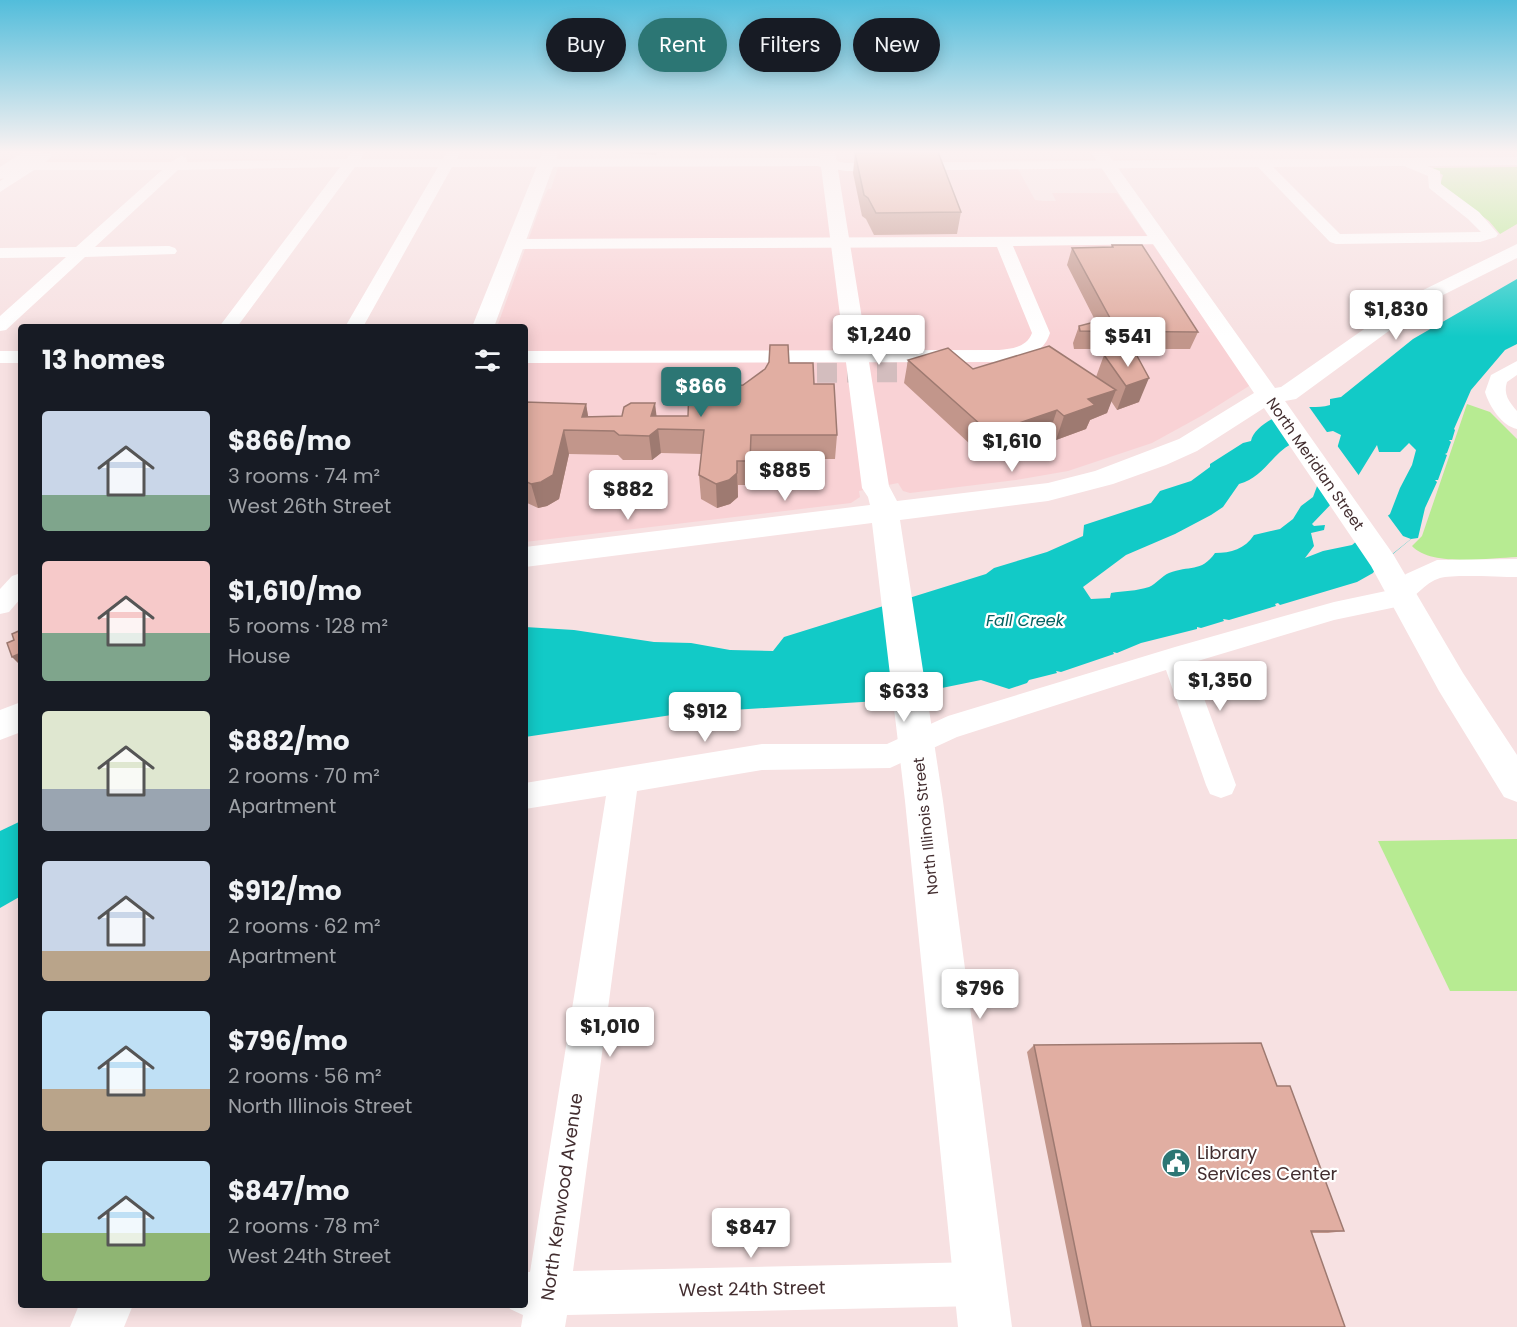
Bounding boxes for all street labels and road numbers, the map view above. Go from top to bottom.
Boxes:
street label: North Meridian Street [1262,393,1369,534]
street label: North Illinois Street [908,756,943,896]
street label: North Kenwood Avenue [535,1091,588,1302]
street label: West 24th Street [678,1275,826,1302]

